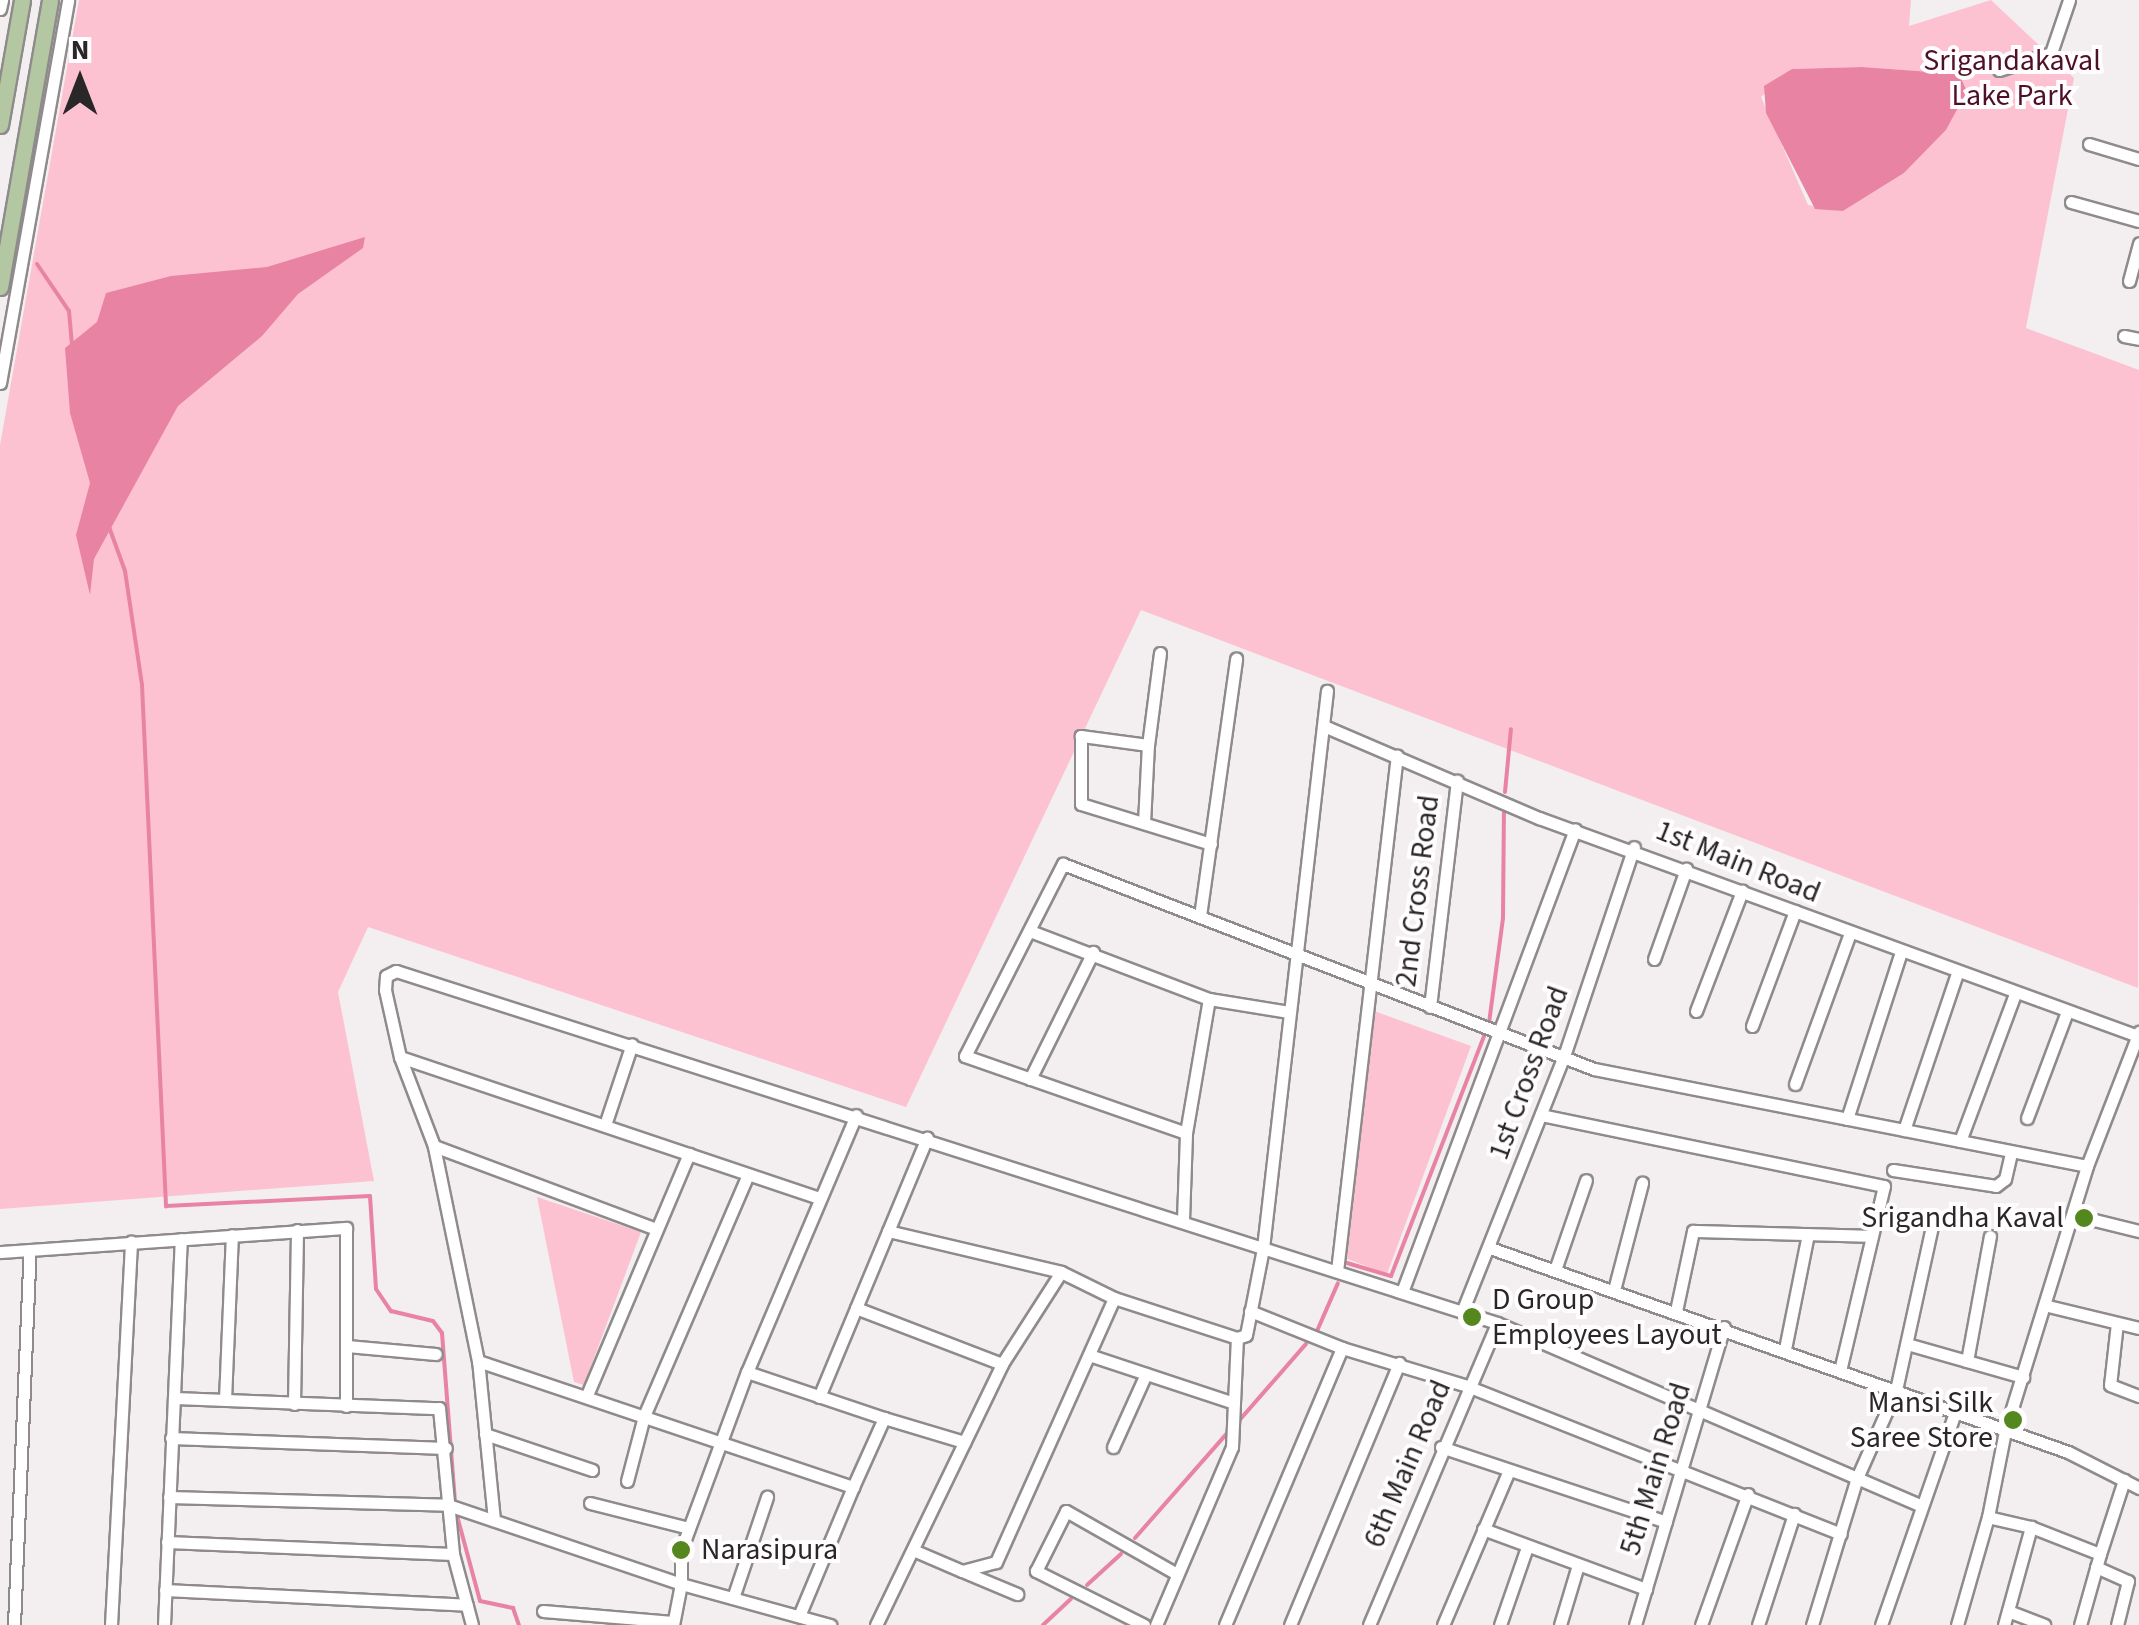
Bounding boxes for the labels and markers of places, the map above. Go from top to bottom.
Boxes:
place label: Srigandha Kaval [1861,1200,2064,1236]
marker: Srigandha Kaval [2073,1207,2095,1229]
place label: D Group Employees Layout [1492,1282,1722,1352]
marker: D Group Employees Layout [1461,1306,1483,1328]
place label: Mansi Silk Saree Store [1850,1385,1993,1456]
marker: Mansi Silk Saree Store [2002,1409,2024,1431]
place label: Narasipura [701,1532,838,1568]
marker: Narasipura [670,1539,692,1561]

